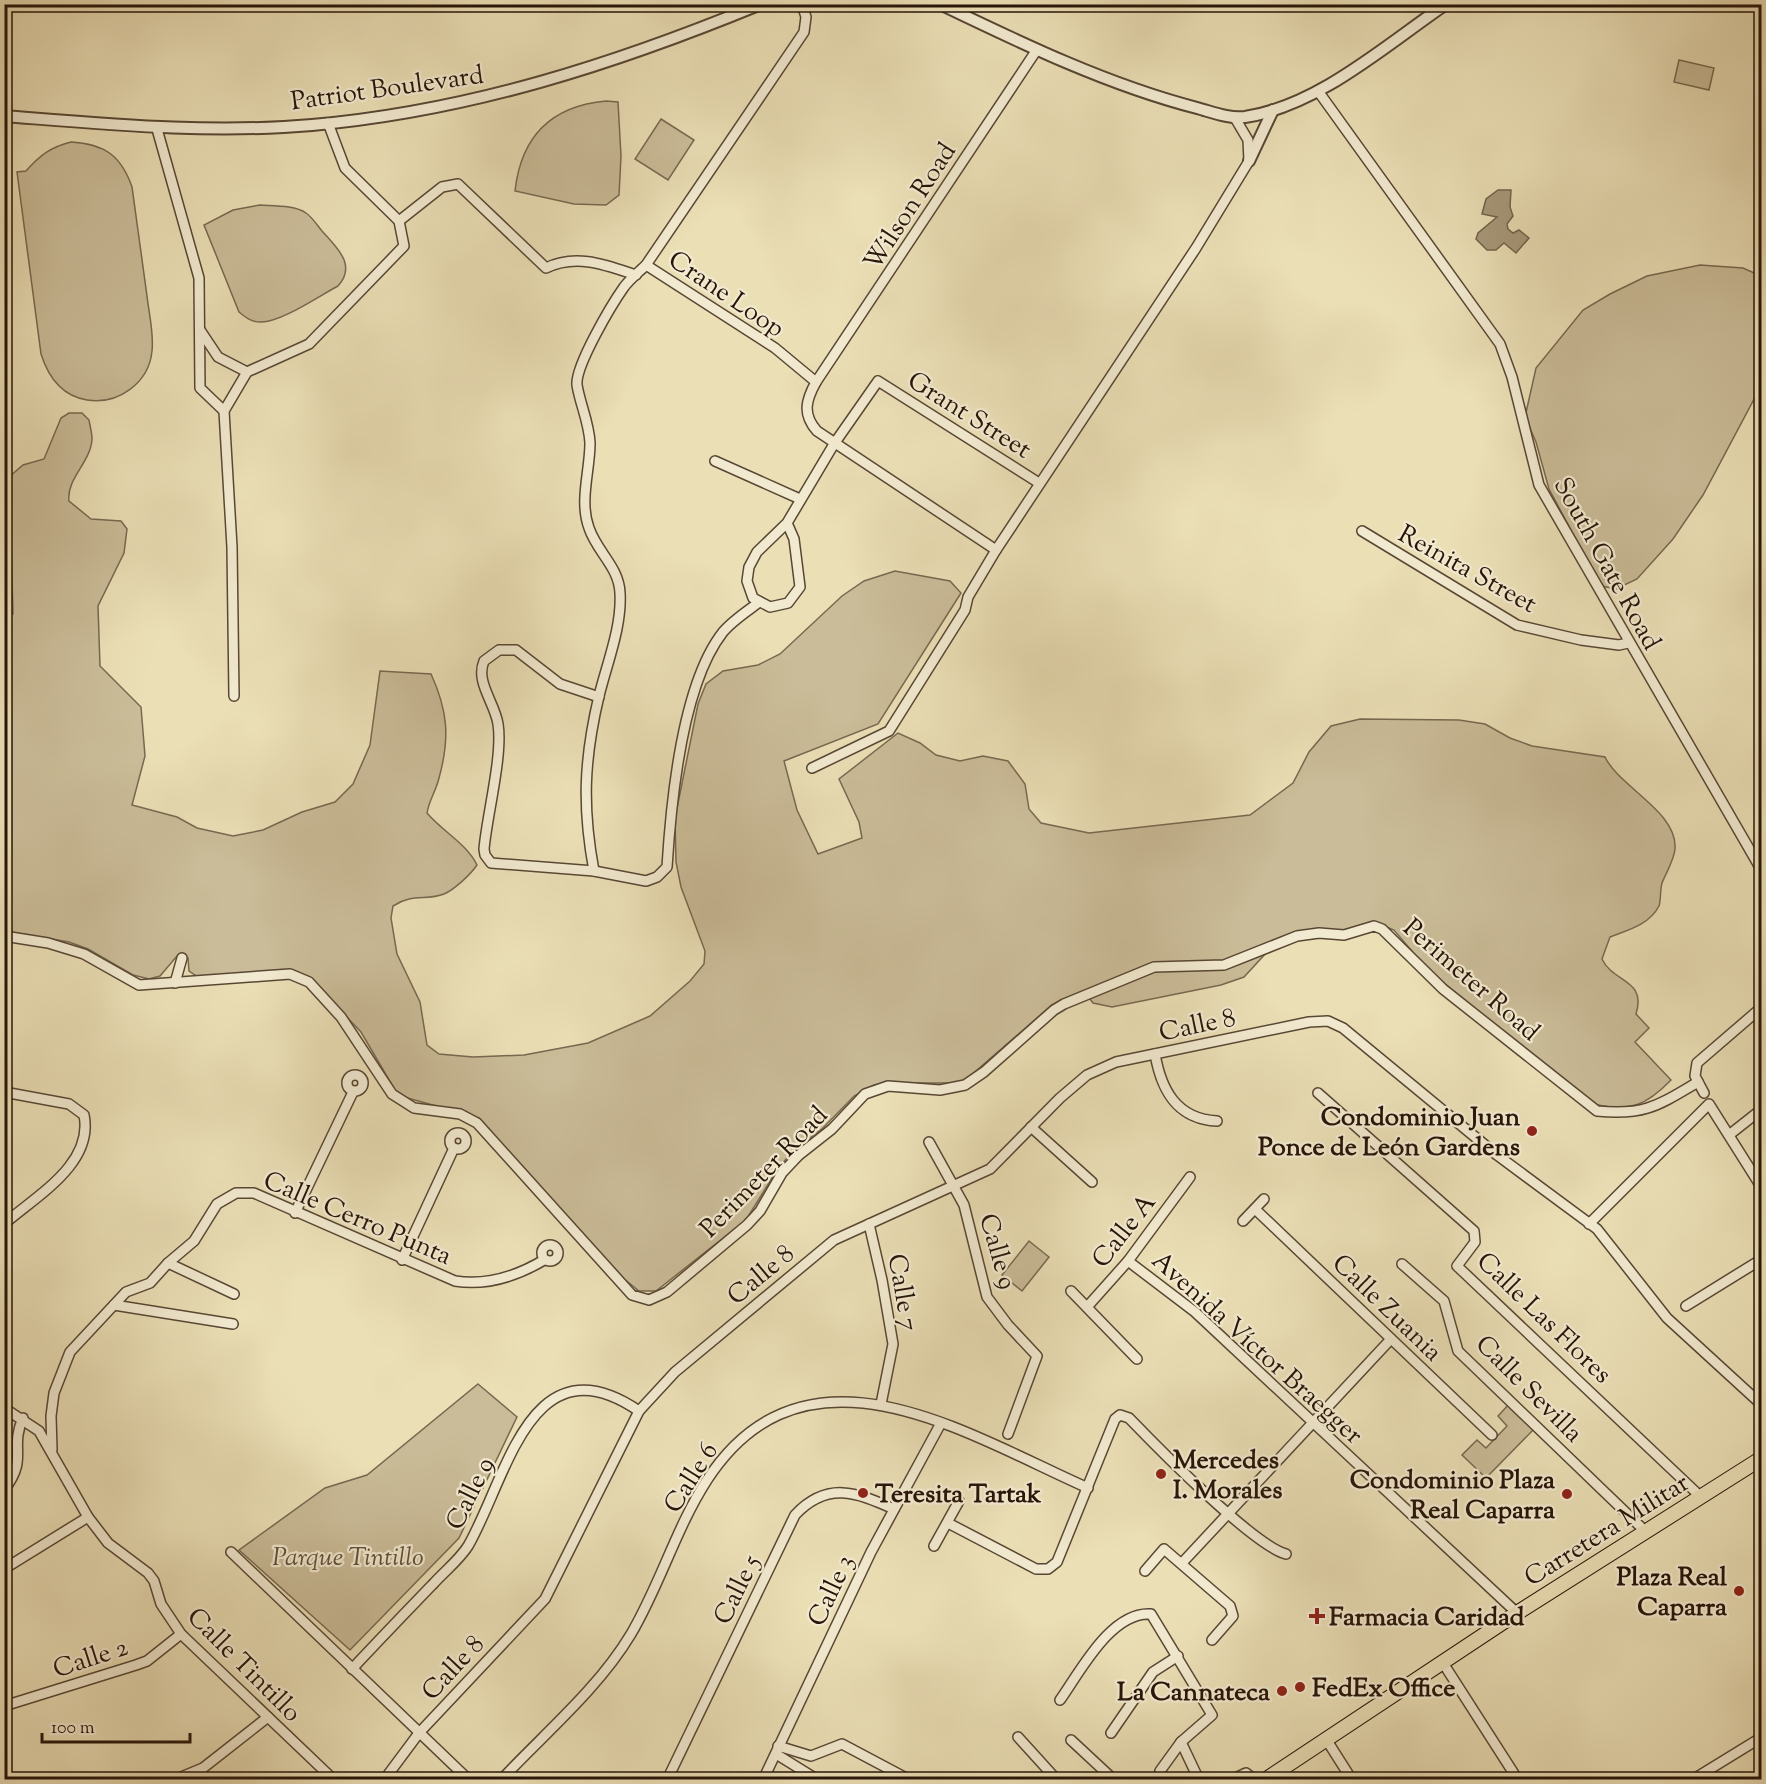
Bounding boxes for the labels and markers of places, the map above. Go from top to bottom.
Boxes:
place label: Condominio Juan Ponce de León Gardens [1258,1100,1521,1167]
marker: Condominio Juan Ponce de León Gardens [1525,1124,1539,1138]
place label: Mercedes I. Morales [1173,1443,1282,1510]
place label: Condominio Plaza Real Caparra [1350,1463,1555,1530]
marker: Mercedes I. Morales [1154,1467,1168,1481]
place label: Teresita Tartak [875,1477,1042,1514]
marker: Teresita Tartak [856,1486,870,1500]
marker: Condominio Plaza Real Caparra [1560,1487,1574,1501]
place label: Plaza Real Caparra [1616,1560,1728,1627]
marker: Plaza Real Caparra [1732,1584,1746,1598]
place label: Farmacia Caridad [1329,1600,1525,1637]
marker: Farmacia Caridad [1310,1609,1324,1623]
place label: FedEx Office [1312,1671,1455,1708]
place label: La Cannateca [1117,1675,1270,1712]
marker: FedEx Office [1293,1680,1307,1694]
marker: La Cannateca [1275,1684,1289,1698]

